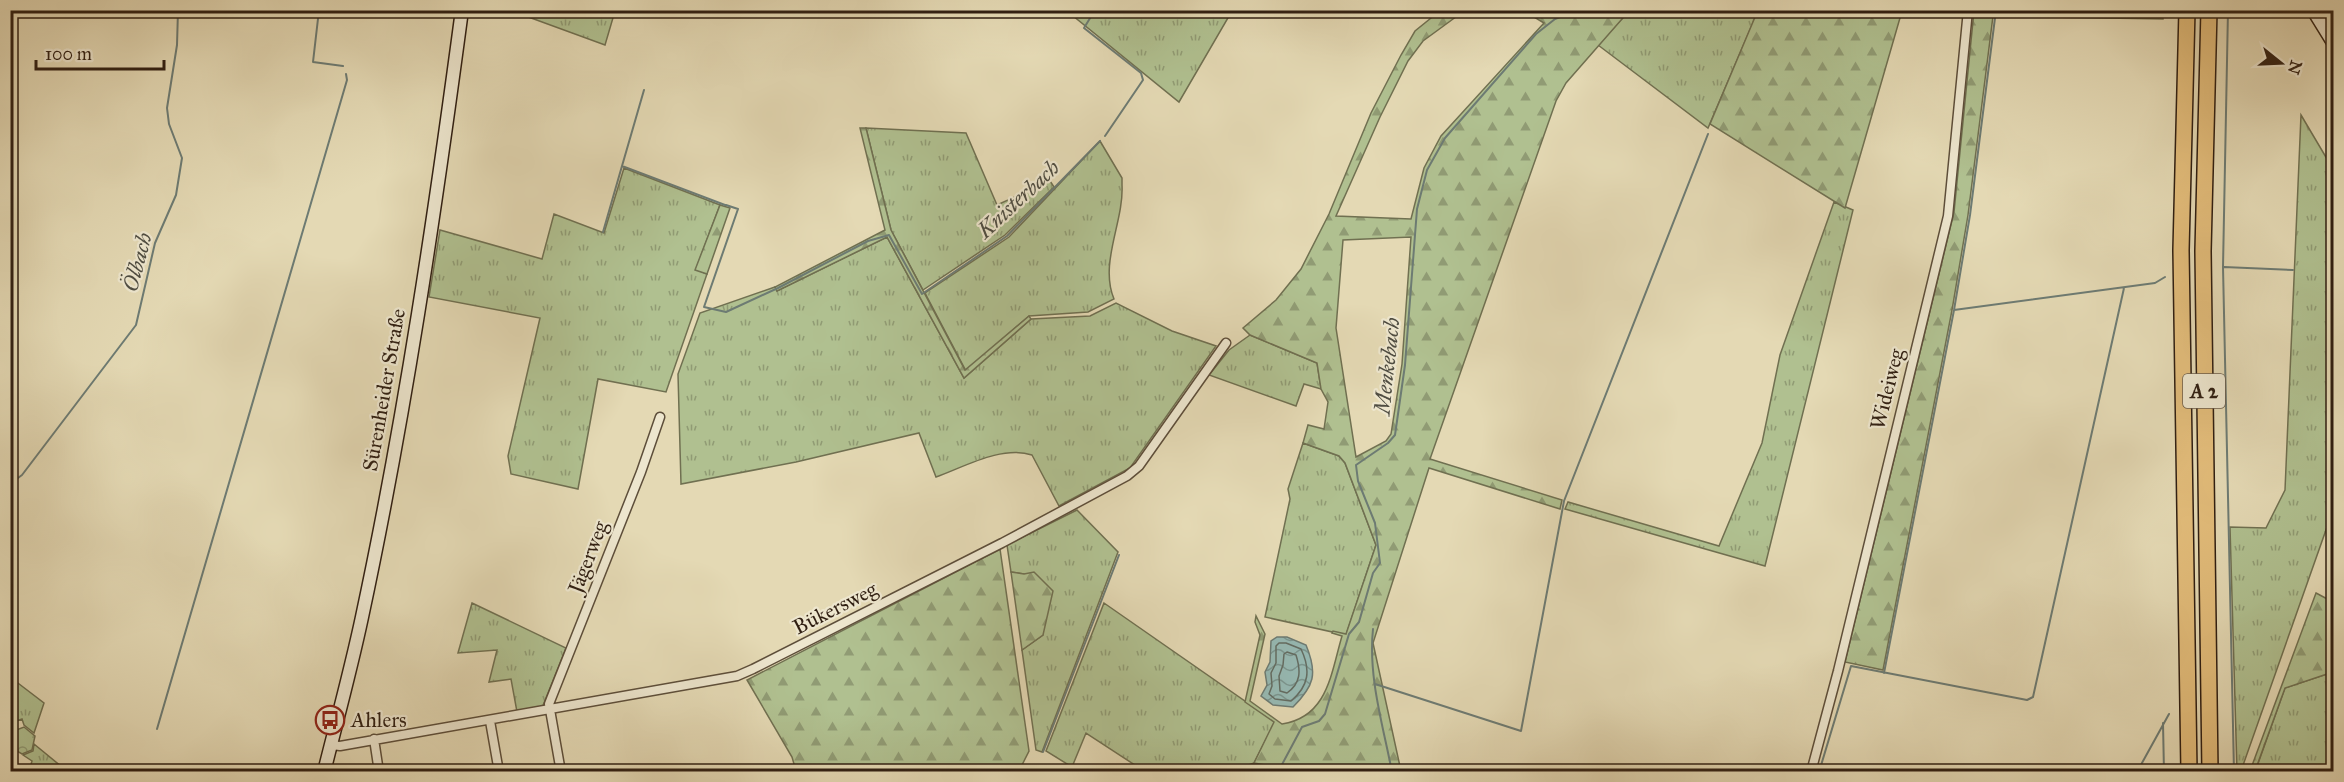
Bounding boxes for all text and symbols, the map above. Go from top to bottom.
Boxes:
scale bar [36,33,164,71]
north arrow [2251,33,2311,93]
text: 100 m [45,43,92,65]
text: N [2284,58,2306,77]
water label: Knisterbach [970,154,1065,245]
water label: Ölbach [116,229,158,294]
street label: Sürenheider Straße [357,306,411,473]
water label: Menkebach [1368,316,1406,418]
street label: Wideiweg [1864,346,1910,432]
road number: A 2 [2183,374,2225,408]
street label: Jägerweg [562,517,614,599]
street label: Bükersweg [789,576,882,640]
bus stop icon: Ahlers [314,704,346,736]
place label: Ahlers [350,707,407,733]

